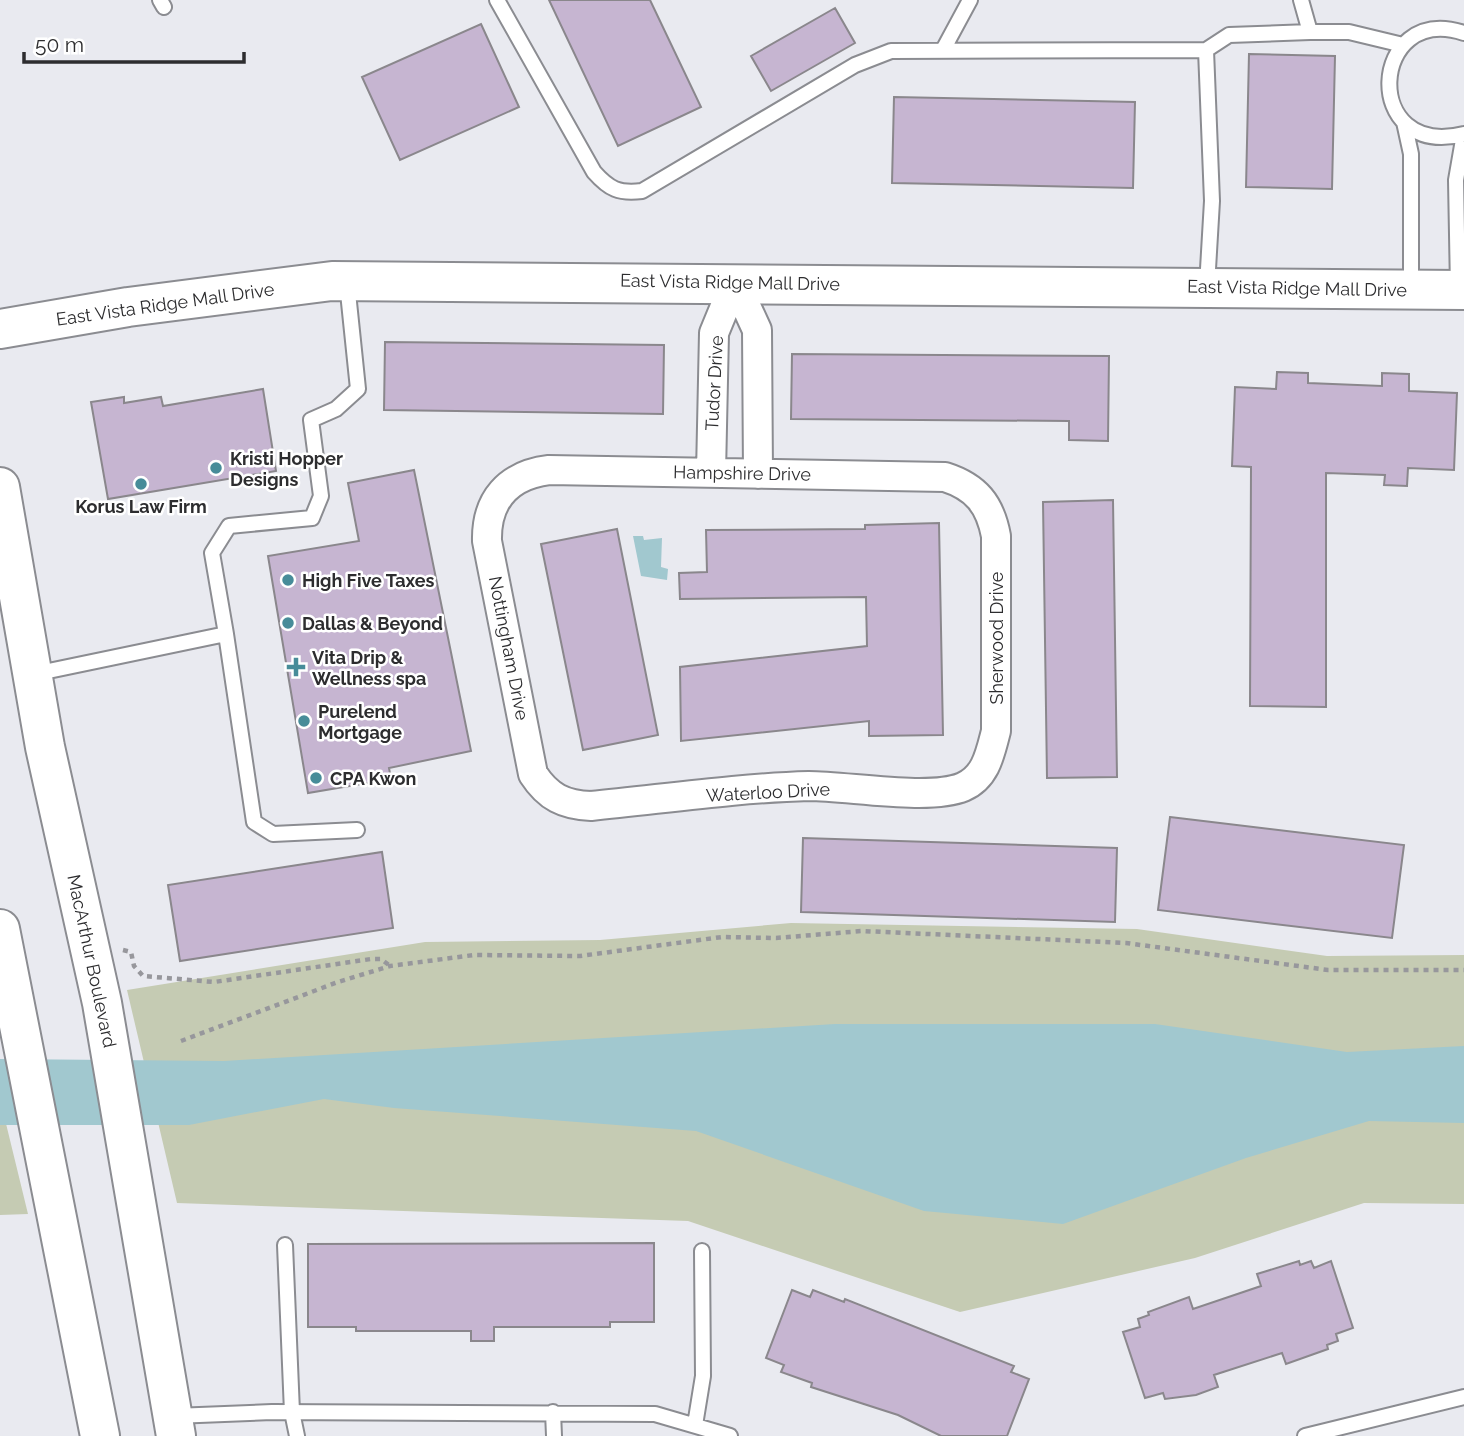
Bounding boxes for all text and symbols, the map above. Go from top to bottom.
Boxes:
scale bar [24,21,245,65]
text: 50 m [35,32,84,57]
street label: East Vista Ridge Mall Drive [620,270,841,294]
street label: East Vista Ridge Mall Drive [1187,276,1408,300]
street label: East Vista Ridge Mall Drive [55,278,276,330]
street label: Tudor Drive [701,334,727,431]
place label: Kristi Hopper Designs [230,448,343,490]
marker: Kristi Hopper Designs [208,460,224,476]
street label: Hampshire Drive [673,461,812,485]
marker: Korus Law Firm [133,476,149,492]
place label: Korus Law Firm [75,496,207,517]
place label: High Five Taxes [302,570,435,591]
street label: Sherwood Drive [986,571,1007,704]
marker: High Five Taxes [280,572,296,588]
street label: Nottingham Drive [485,574,533,722]
place label: Dallas & Beyond [302,613,443,634]
marker: Dallas & Beyond [280,615,296,631]
place label: Vita Drip & Wellness spa [312,647,426,689]
marker: Vita Drip & Wellness spa [286,657,306,677]
place label: Purelend Mortgage [318,701,402,743]
marker: Purelend Mortgage [296,713,312,729]
place label: CPA Kwon [330,768,416,789]
marker: CPA Kwon [308,770,324,786]
street label: Waterloo Drive [705,778,831,806]
street label: MacArthur Boulevard [63,872,121,1050]

